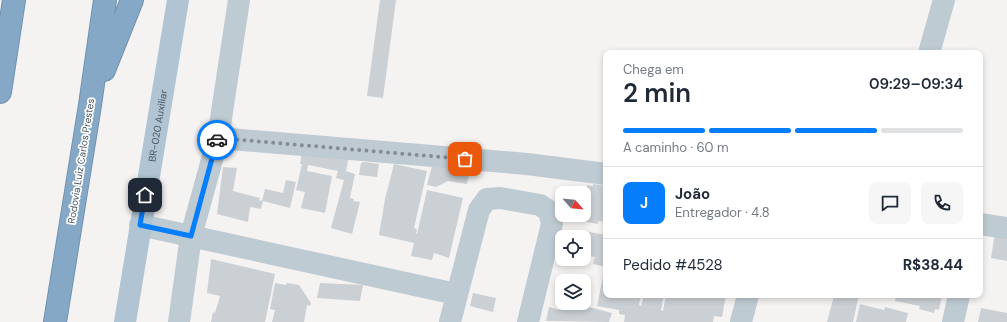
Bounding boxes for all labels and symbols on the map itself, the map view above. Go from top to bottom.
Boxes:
street label: BR-020 Auxiliar [145,88,170,163]
street label: Rodovia Luiz Carlos Prestes [65,98,97,224]
courier [197,120,237,160]
pin [448,142,482,176]
pin [128,178,162,212]
north arrow [555,186,591,222]

